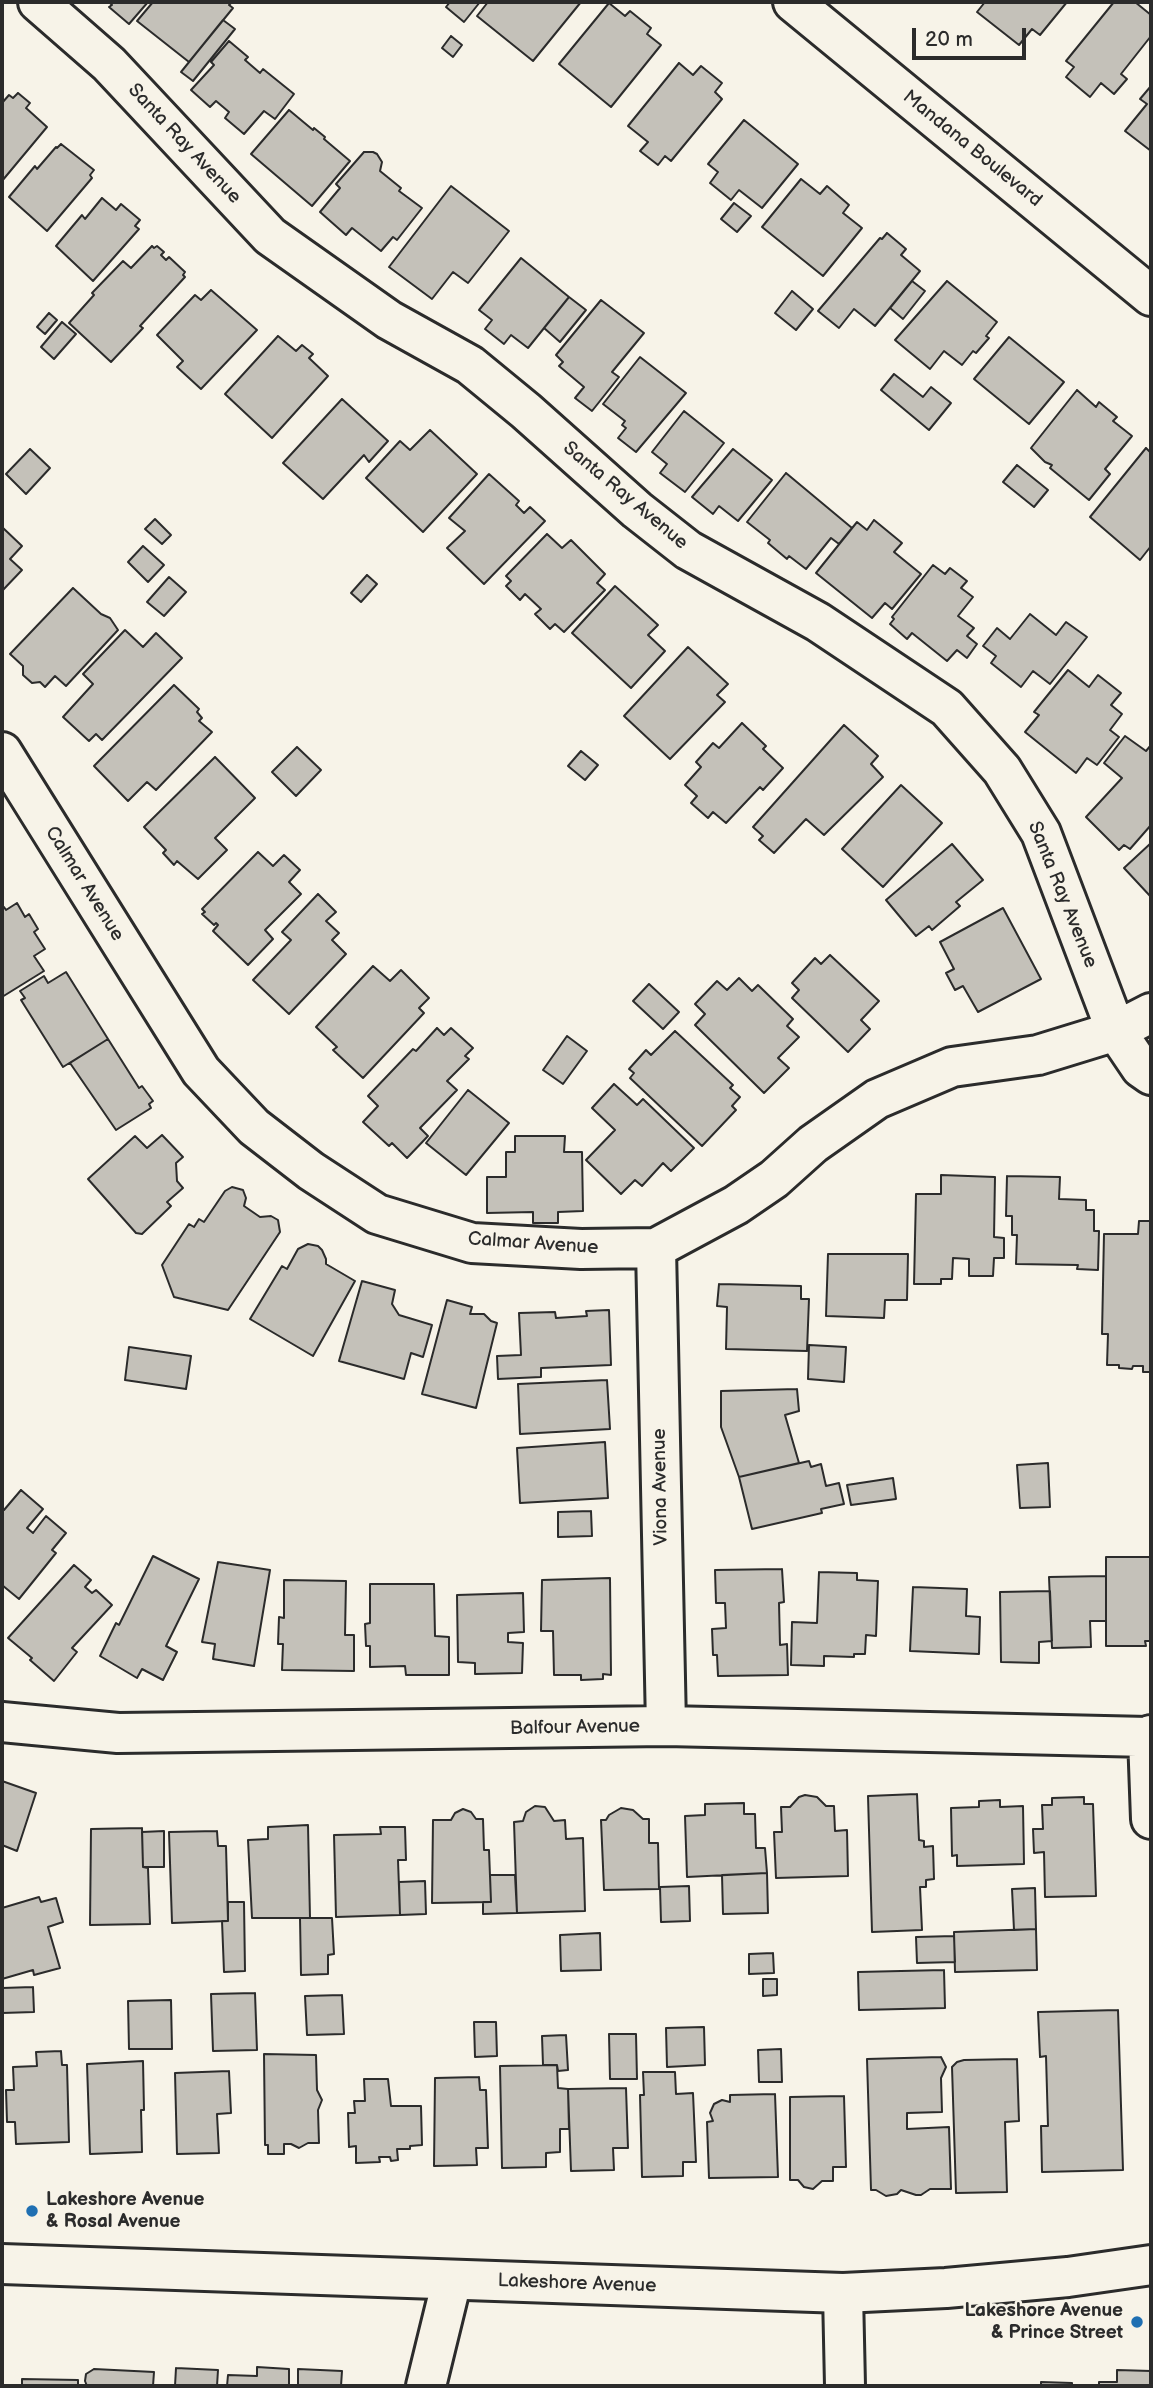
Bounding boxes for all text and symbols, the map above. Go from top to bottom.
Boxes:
scale bar [915,14,1029,58]
text: 20 m [925,27,973,52]
street label: Santa Ray Avenue [123,79,245,209]
street label: Mandana Boulevard [898,86,1046,212]
street label: Santa Ray Avenue [558,437,692,555]
street label: Santa Ray Avenue [1022,818,1102,972]
street label: Calmar Avenue [40,823,128,945]
street label: Calmar Avenue [467,1228,599,1260]
street label: Viona Avenue [649,1428,673,1546]
street label: Balfour Avenue [510,1715,640,1741]
place label: Lakeshore Avenue & Rosal Avenue [46,2189,205,2233]
marker: Lakeshore Avenue & Rosal Avenue [24,2203,40,2219]
street label: Lakeshore Avenue [497,2270,657,2298]
place label: Lakeshore Avenue & Prince Street [964,2300,1123,2344]
marker: Lakeshore Avenue & Prince Street [1129,2314,1145,2330]

